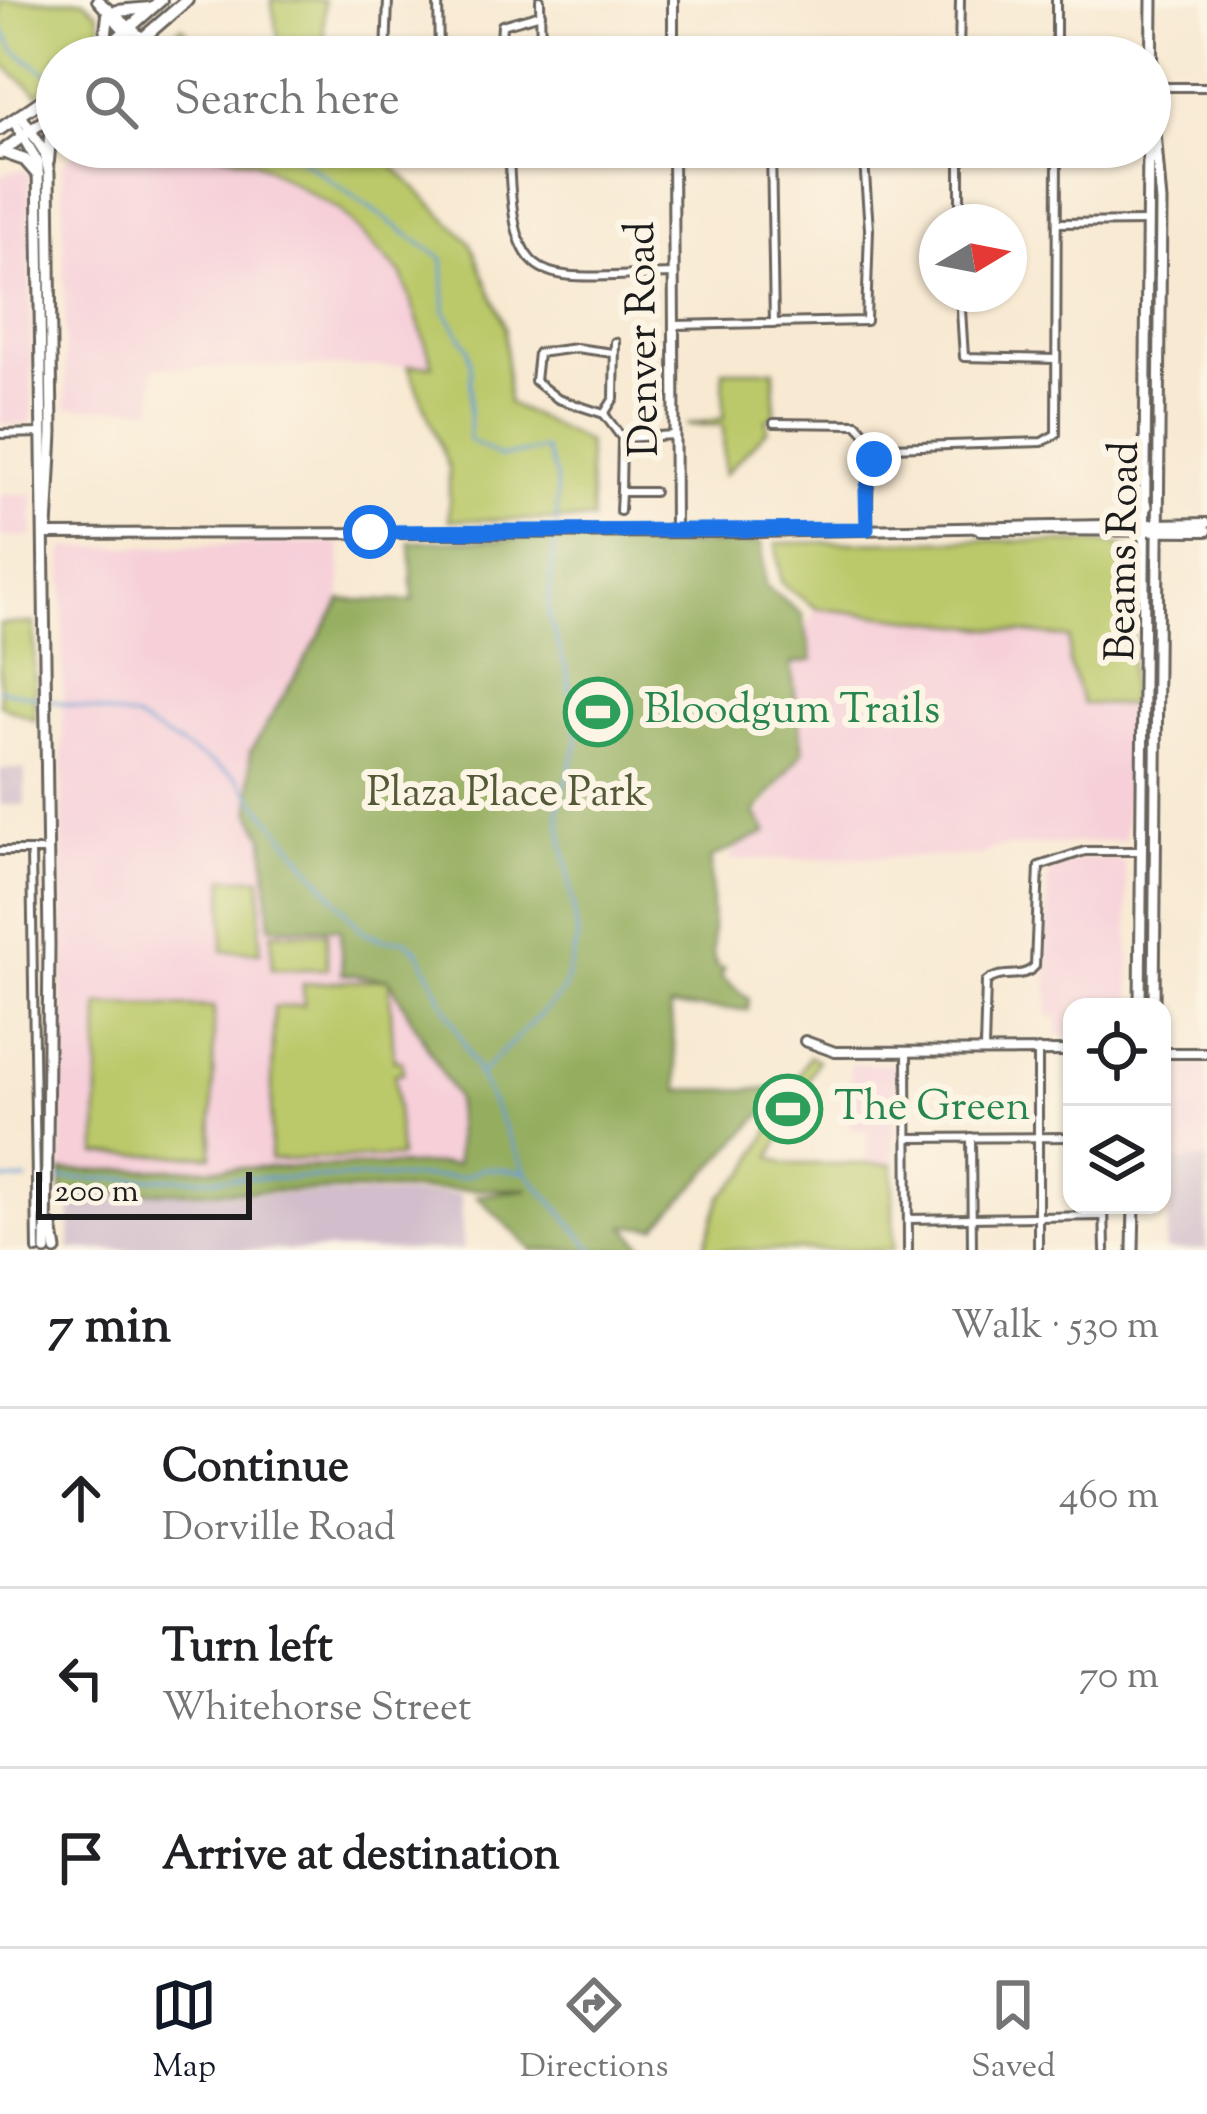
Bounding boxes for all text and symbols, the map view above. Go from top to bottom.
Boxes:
search box [36,36,1171,168]
icon: search [78,69,144,135]
text: Search here [174,70,400,135]
north arrow [919,204,1027,312]
street label: Denver Road [613,221,677,457]
route end [847,432,901,486]
street label: Beams Road [1093,440,1157,662]
route start [343,505,397,559]
sports icon: Bloodgum Trails [563,677,633,747]
place label: Bloodgum Trails [644,682,940,742]
park label: Plaza Place Park [367,765,648,825]
map controls [1063,998,1171,1214]
button: locate [1063,998,1171,1106]
sports icon: The Green [753,1074,823,1144]
place label: The Green [834,1079,1030,1139]
button: layers [1063,1106,1171,1214]
scale bar [36,1166,252,1219]
text: 200 m [54,1169,139,1217]
text: 7 min [48,1292,171,1365]
text: Walk · 530 m [951,1300,1159,1356]
text: Continue [162,1437,349,1502]
icon: ahead [48,1465,114,1531]
text: 460 m [1059,1470,1159,1526]
text: Dorville Road [162,1502,396,1558]
text: Turn left [162,1617,333,1682]
icon: left [48,1645,114,1711]
text: 70 m [1079,1650,1159,1706]
text: Whitehorse Street [162,1682,471,1738]
icon: arrive [48,1825,114,1891]
text: Arrive at destination [162,1825,560,1890]
tab: Map [151,1972,217,2092]
tab: Directions [520,1972,669,2092]
tab: Saved [971,1972,1056,2092]

